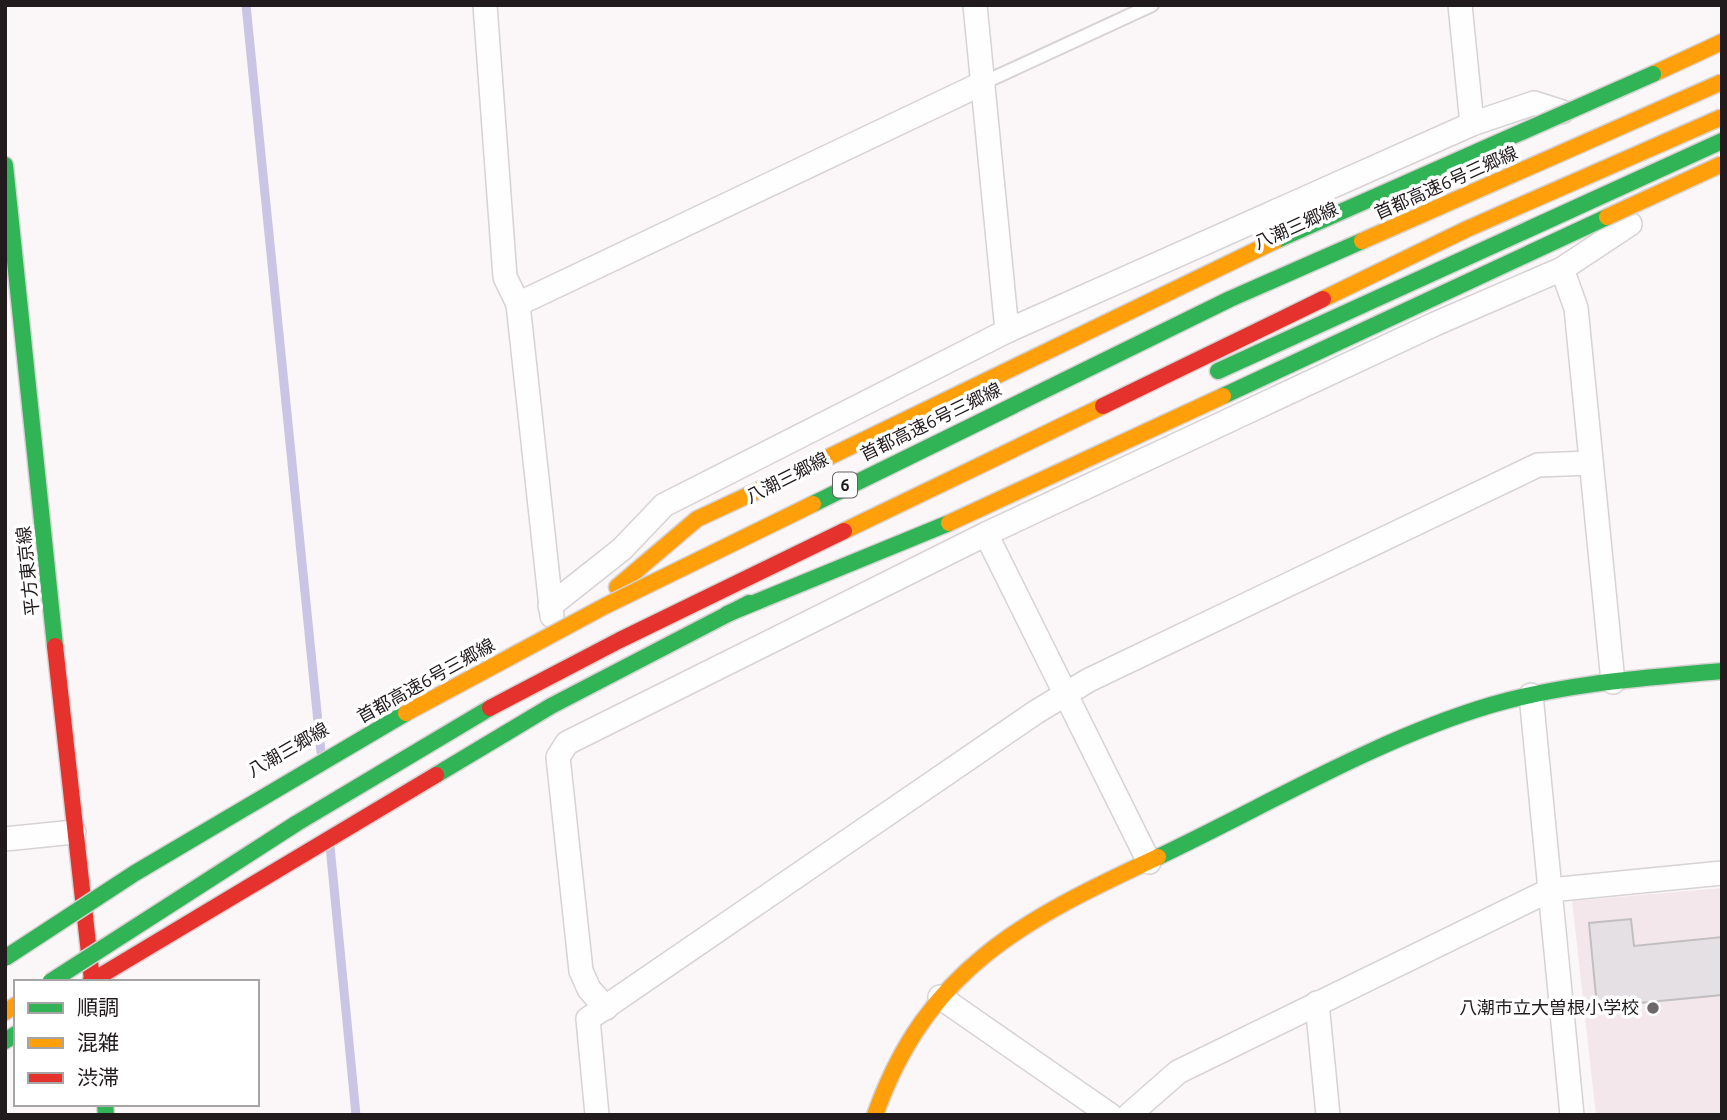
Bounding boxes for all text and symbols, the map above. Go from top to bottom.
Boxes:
street label: 首都高速6号三郷線 [1371,142,1520,223]
street label: 八潮三郷線 [1250,198,1341,253]
street label: 首都高速6号三郷線 [857,378,1004,464]
street label: 八潮三郷線 [742,448,831,506]
road number: 6 [833,472,857,498]
street label: 平方東京線 [12,525,42,617]
street label: 首都高速6号三郷線 [353,634,498,726]
street label: 八潮三郷線 [244,718,331,780]
legend [14,980,259,1106]
text: 順調 [77,995,119,1019]
place label: 八潮市立大曽根小学校 [1459,997,1639,1017]
marker: 八潮市立大曽根小学校 [1645,1000,1661,1016]
text: 混雑 [77,1030,119,1054]
text: 渋滞 [77,1065,119,1089]

